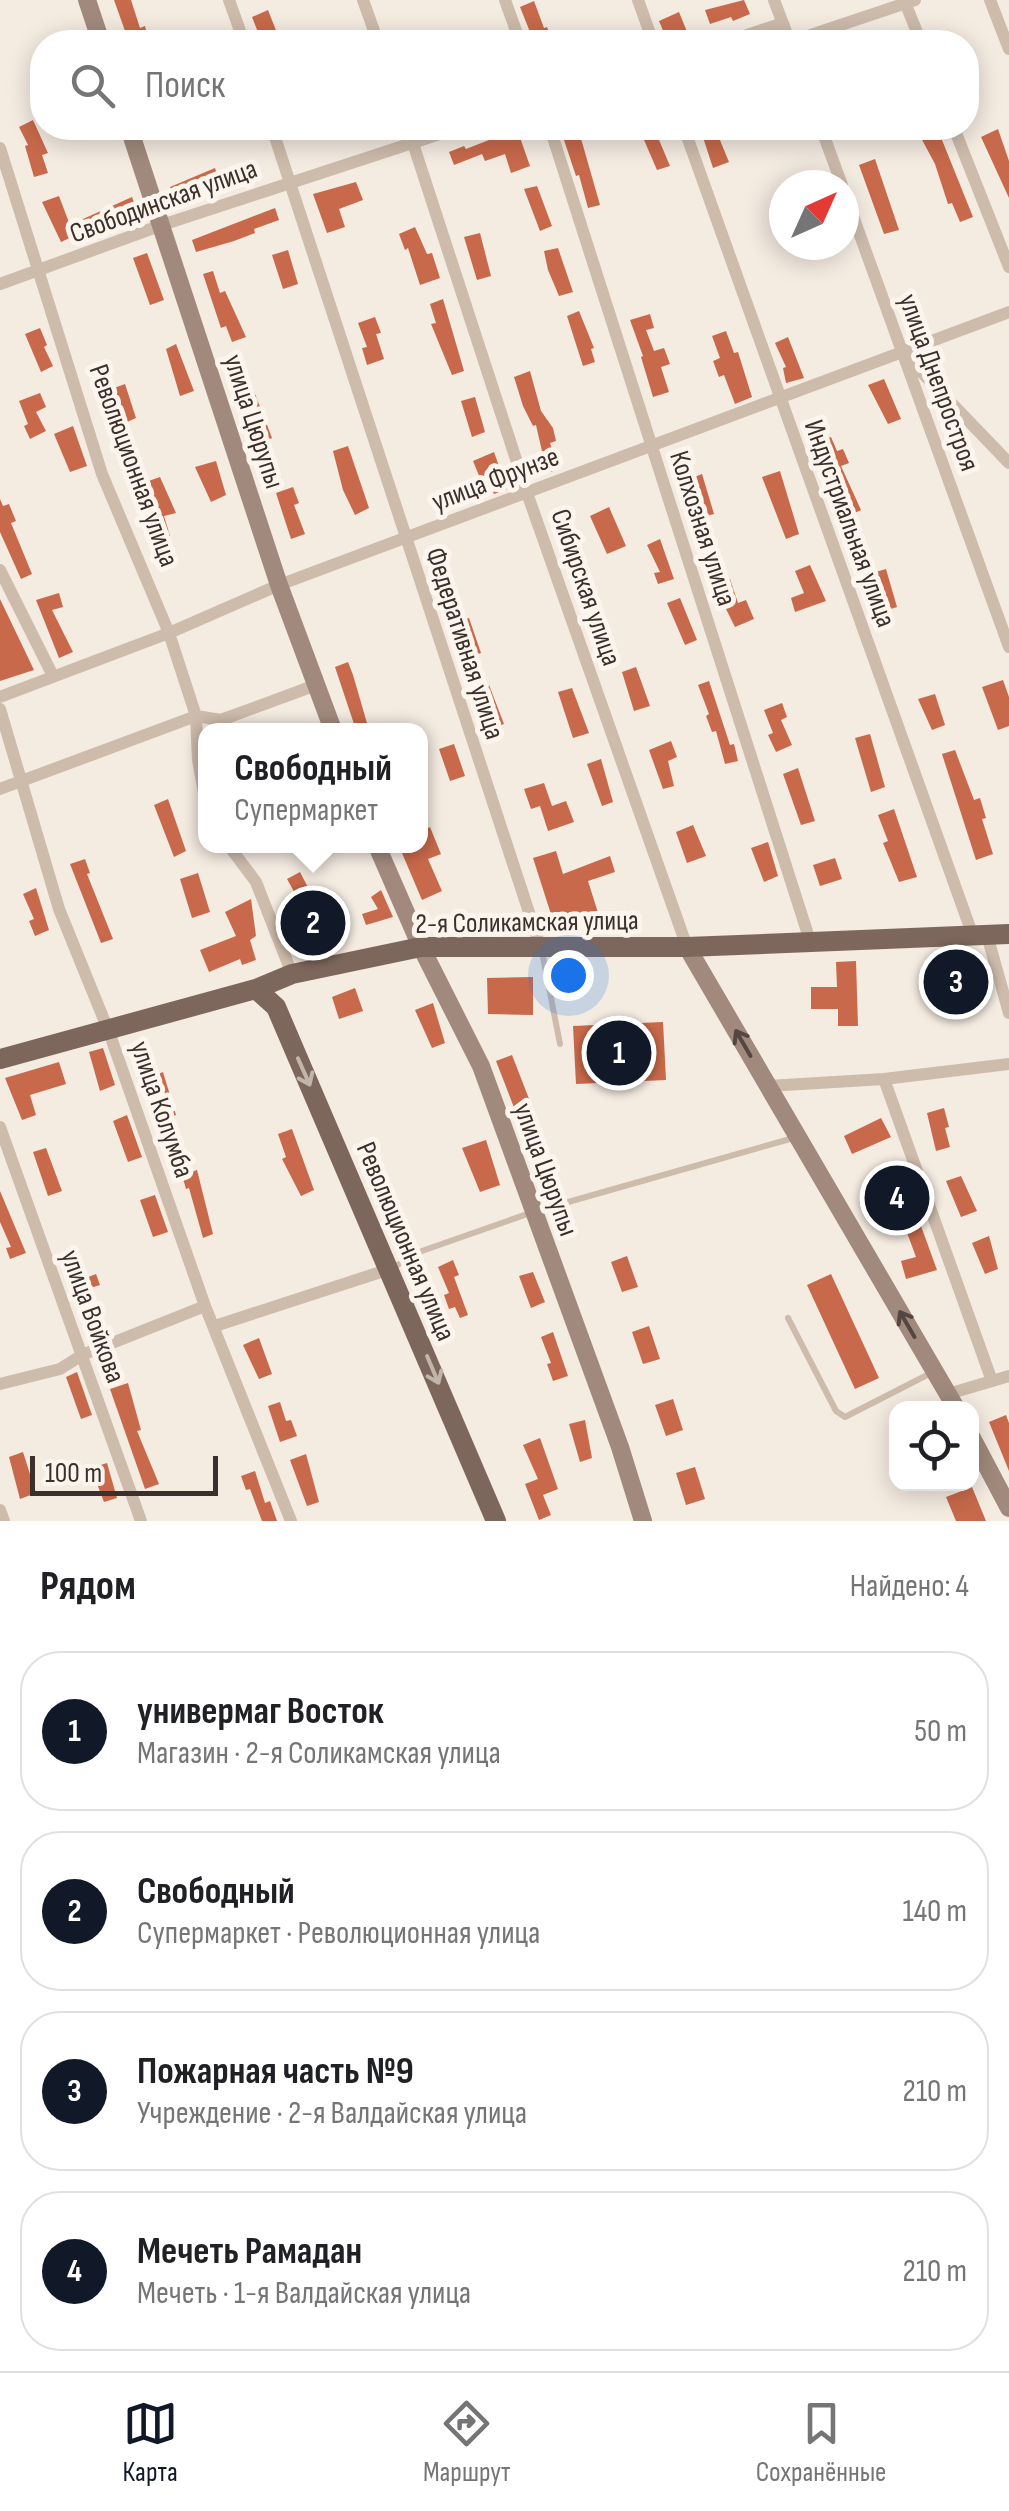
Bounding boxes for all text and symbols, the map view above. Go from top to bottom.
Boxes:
search box [30,30,979,140]
icon: search [65,58,120,113]
text: Поиск [145,63,225,108]
street label: Свободинская улица [66,152,262,251]
north arrow [769,170,859,260]
street label: улица Днепростроя [891,289,986,476]
street label: улица Цюрупы [216,350,291,493]
street label: Революционная улица [82,360,185,571]
street label: Индустриальная улица [797,416,902,632]
street label: улица Фрунзе [427,440,564,519]
street label: Колхозная улица [662,447,743,610]
street label: Сибирская улица [543,505,628,670]
street label: Федеративная улица [418,544,511,743]
popup [198,723,428,853]
text: Свободный [234,746,392,791]
text: Супермаркет [234,791,378,830]
pin: 2 [280,886,346,960]
street label: 2-я Соликамская улица [415,904,639,941]
pin: 3 [924,944,988,1020]
your location [543,950,594,1001]
pin: 1 [586,1016,652,1090]
one-way arrow [733,1029,753,1058]
street label: улица Колумба [123,1037,200,1182]
one-way arrow [296,1056,314,1087]
street label: улица Цюрупы [506,1099,585,1241]
street label: Революционная улица [349,1137,462,1346]
pin: 4 [864,1160,930,1236]
street label: улица Войкова [53,1246,132,1387]
one-way arrow [897,1310,917,1339]
one-way arrow [425,1355,443,1385]
map controls [889,1401,979,1491]
button: locate [889,1401,979,1491]
scale bar [30,1451,218,1496]
text: 100 m [45,1457,102,1490]
text: Рядом [40,1561,136,1612]
text: Найдено: 4 [850,1567,969,1606]
text: универмаг Восток [137,1689,384,1734]
text: 1 [68,1712,81,1751]
text: 50 m [914,1712,967,1751]
text: Магазин · 2-я Соликамская улица [137,1734,501,1773]
text: Свободный [137,1869,295,1914]
text: 2 [67,1892,82,1931]
text: 140 m [903,1892,967,1931]
text: Супермаркет · Революционная улица [137,1914,540,1953]
text: Пожарная часть №9 [137,2049,414,2094]
text: 3 [67,2072,82,2111]
text: 210 m [903,2072,967,2111]
text: Учреждение · 2-я Валдайская улица [137,2094,527,2133]
text: Мечеть Рамадан [137,2229,362,2274]
text: 4 [67,2252,82,2291]
text: 210 m [903,2252,967,2291]
text: Мечеть · 1-я Валдайская улица [137,2274,471,2313]
tab: Карта [123,2396,178,2489]
tab: Маршрут [423,2396,511,2489]
tab: Сохранённые [756,2396,886,2489]

